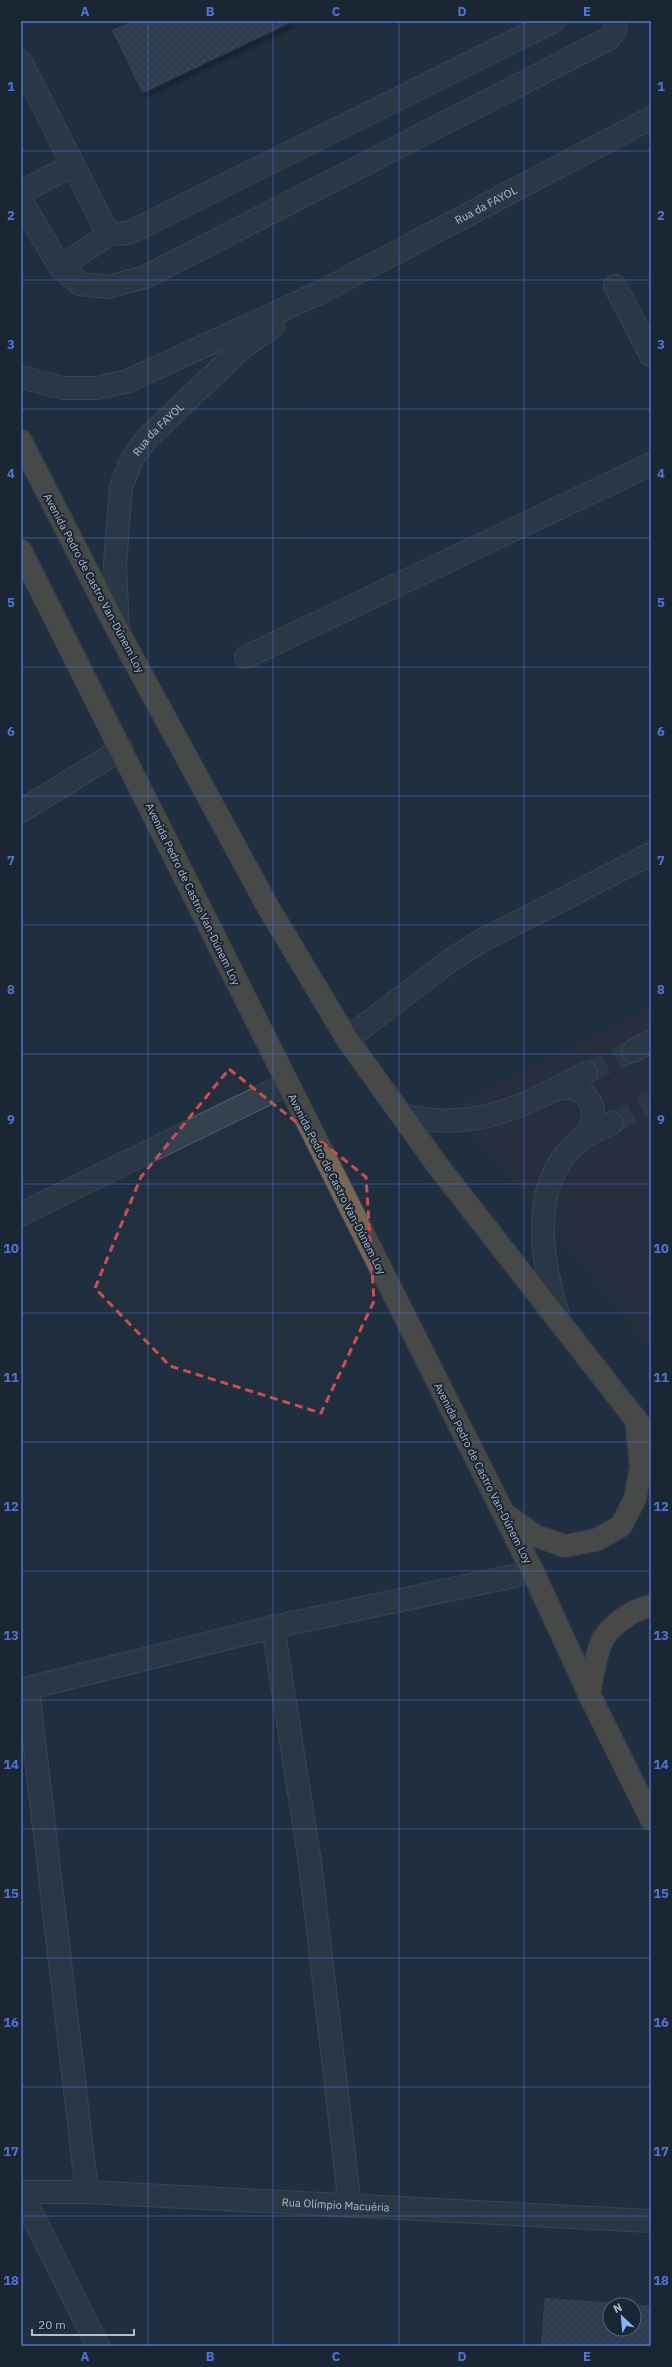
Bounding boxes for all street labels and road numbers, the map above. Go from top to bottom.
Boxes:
street label: Rua da FAYOL [452,183,520,227]
street label: Rua da FAYOL [130,400,187,459]
street label: Avenida Pedro de Castro Van-Dúnem Loy [41,491,148,676]
street label: Avenida Pedro de Castro Van-Dúnem Loy [143,800,244,988]
street label: Avenida Pedro de Castro Van-Dúnem Loy [285,1091,389,1277]
street label: Avenida Pedro de Castro Van-Dúnem Loy [431,1380,535,1566]
street label: Rua Olímpio Macuéria [281,2195,390,2215]

